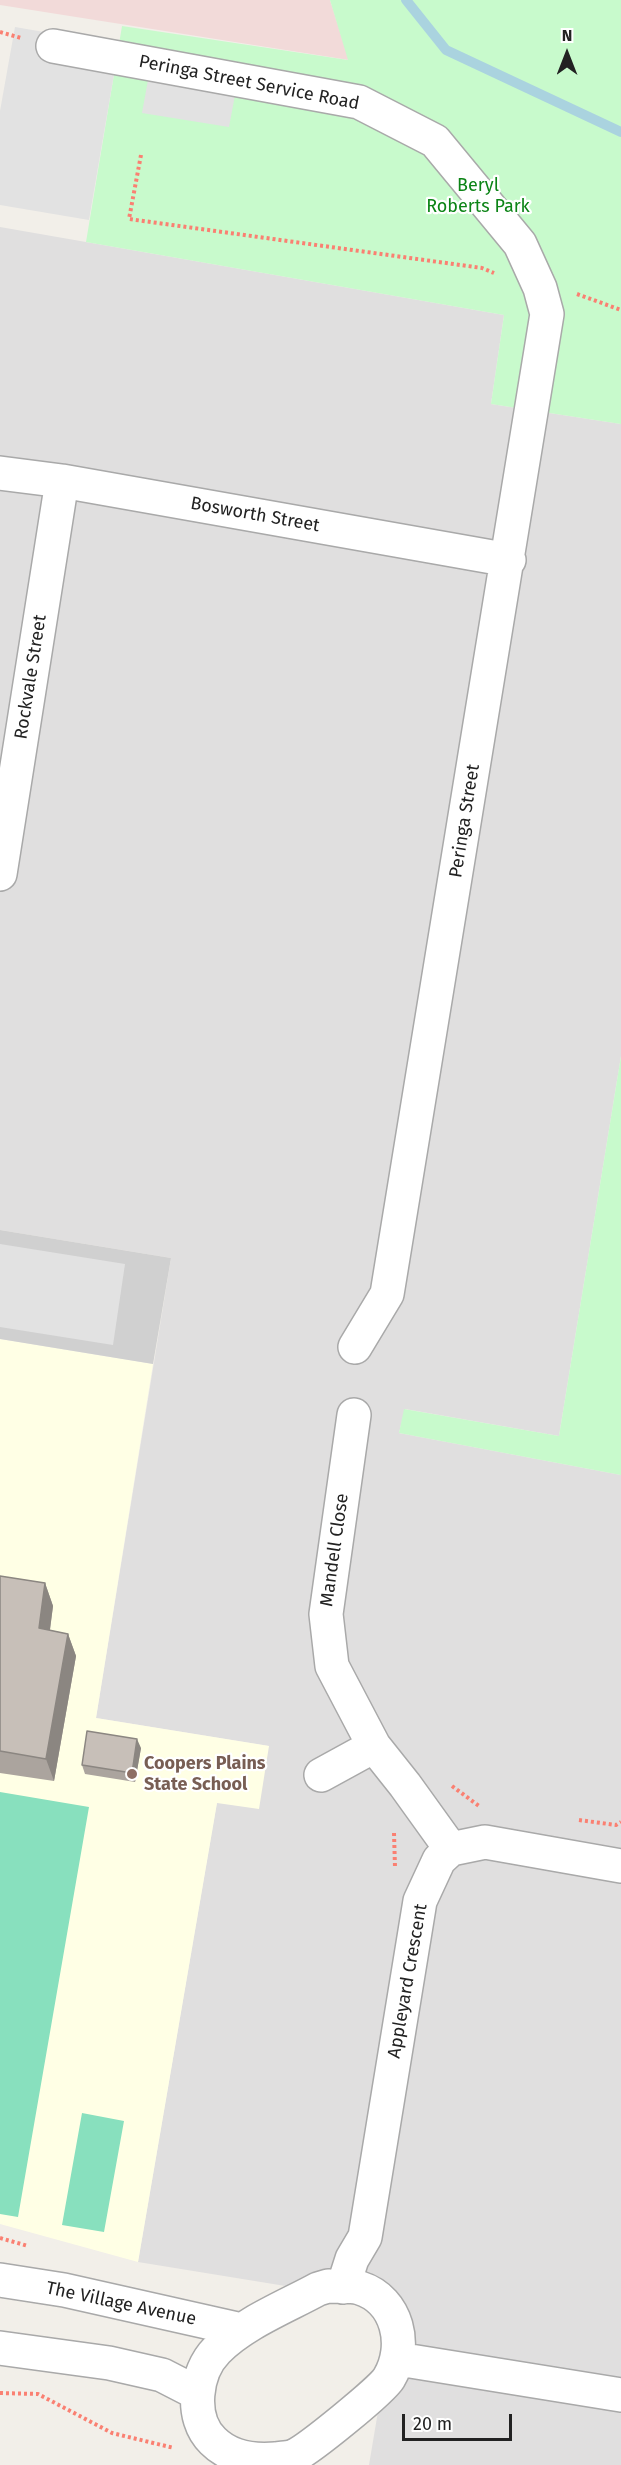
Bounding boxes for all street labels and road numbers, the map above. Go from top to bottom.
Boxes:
street label: Peringa Street Service Road [137,51,361,115]
street label: Bosworth Street [189,493,321,537]
street label: Rockvale Street [10,613,52,741]
street label: Peringa Street [445,763,485,879]
street label: Mandell Close [316,1492,354,1608]
street label: Appleyard Crescent [384,1902,432,2060]
street label: The Village Avenue [44,2278,198,2330]

